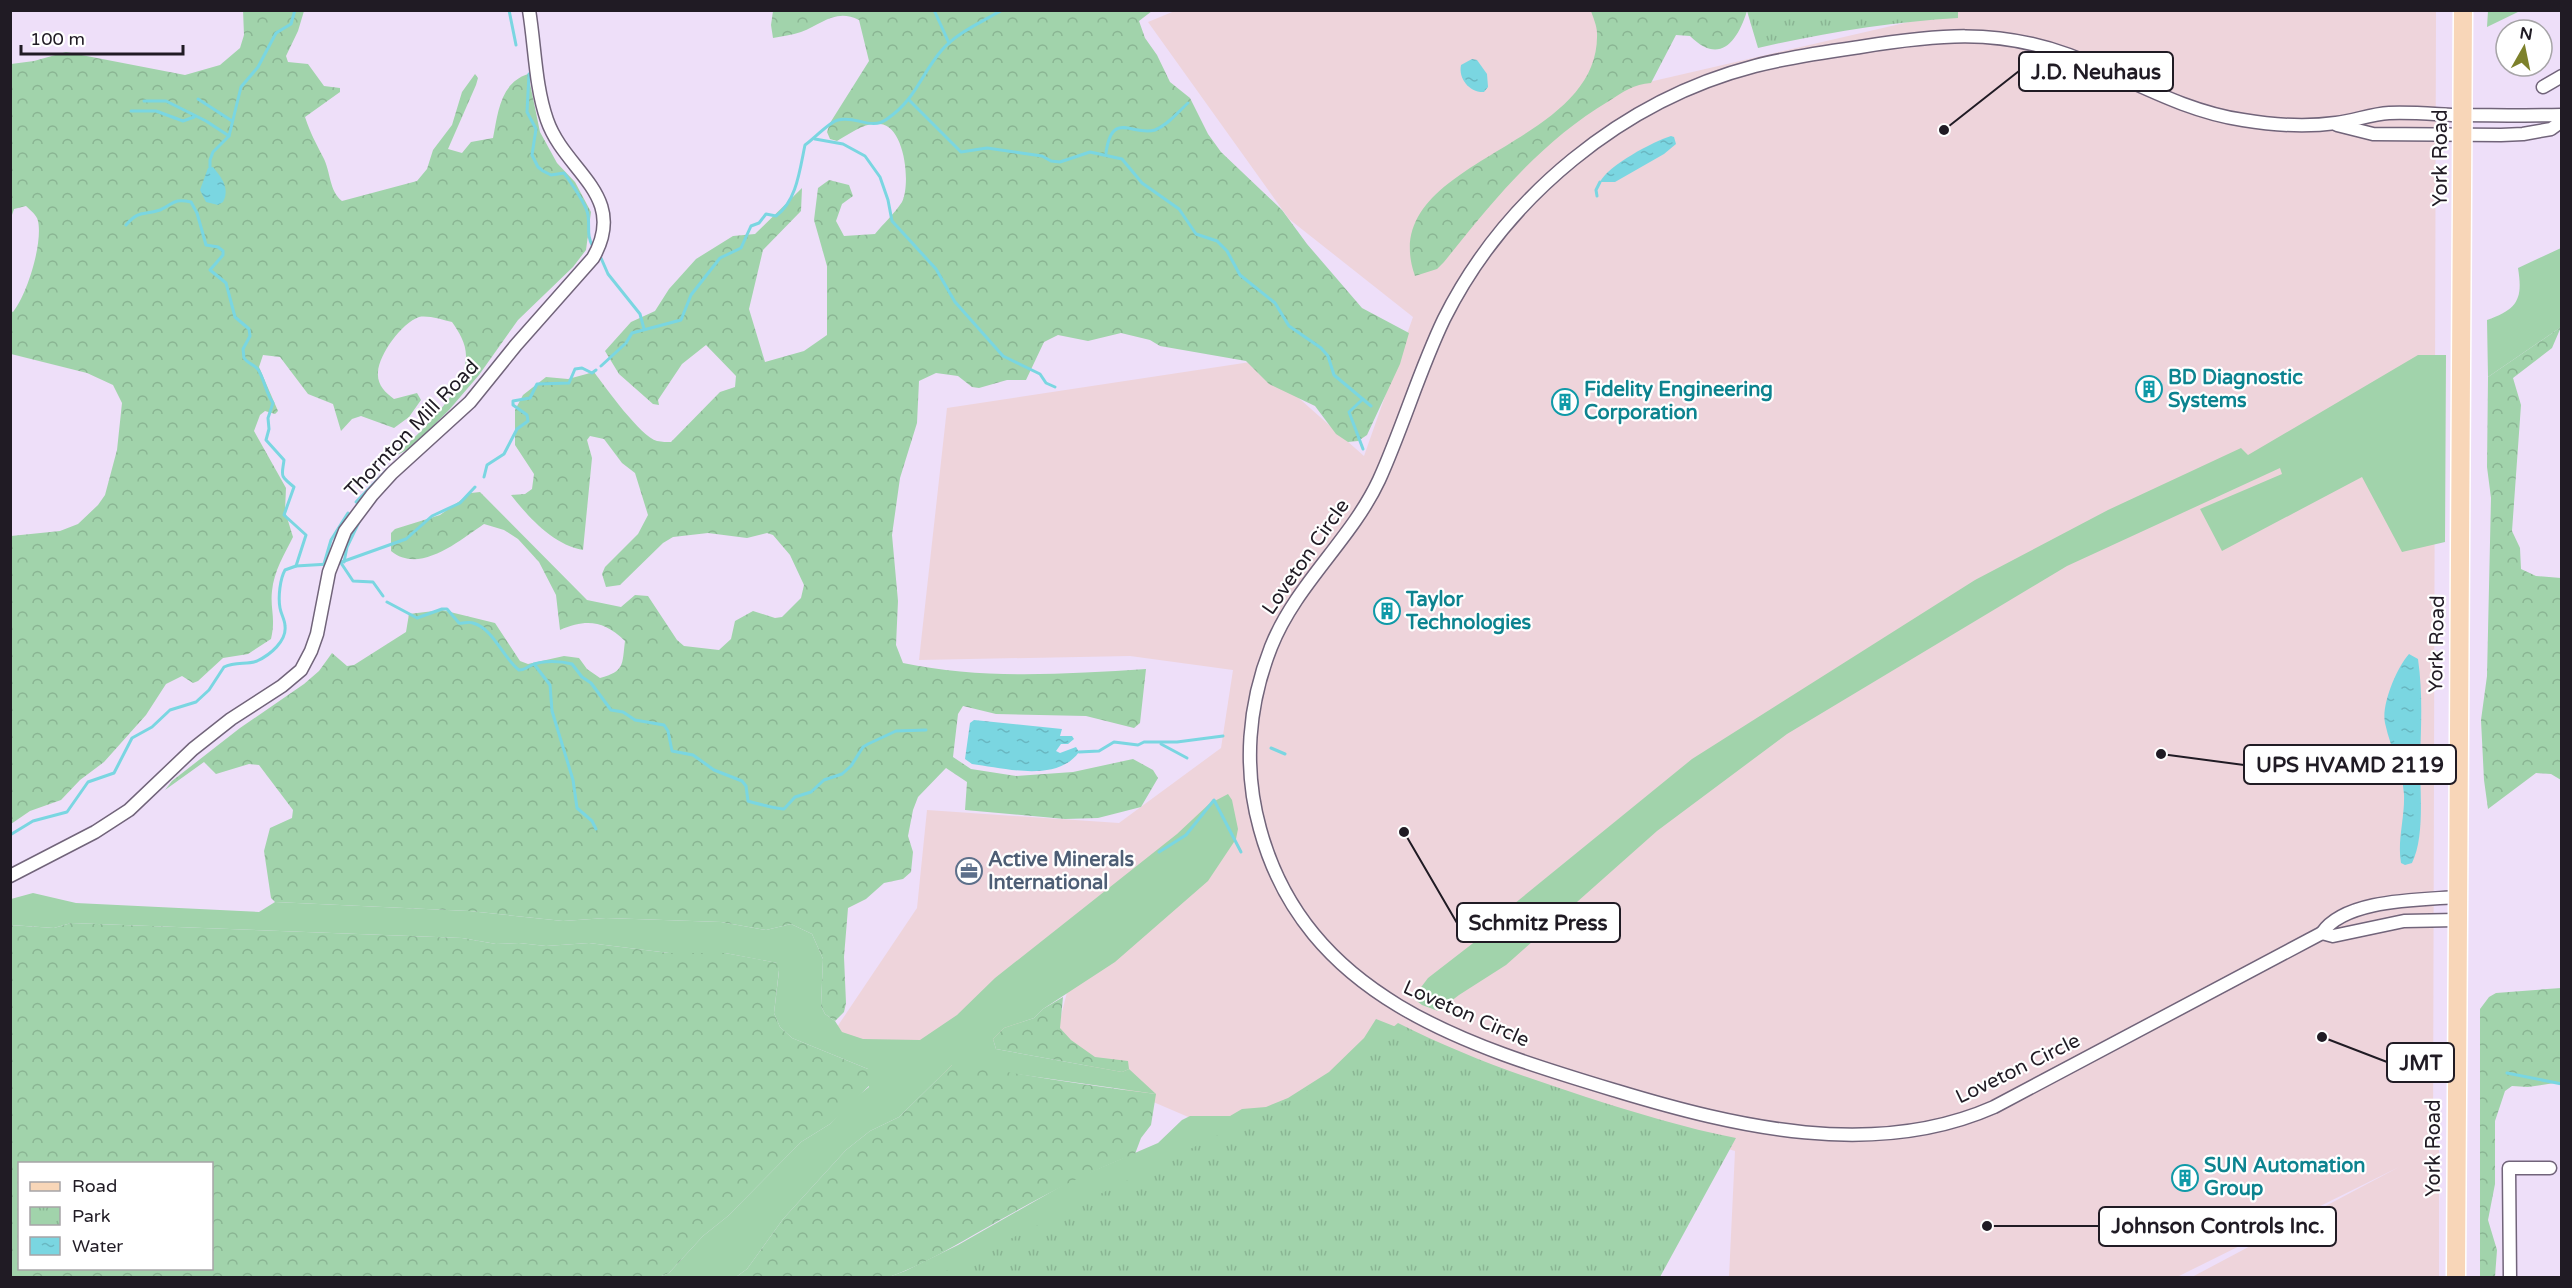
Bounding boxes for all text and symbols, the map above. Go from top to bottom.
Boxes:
scale bar [21,18,183,56]
north arrow [2494,18,2554,78]
text: N [2518,23,2534,45]
text: 100 m [30,28,85,50]
callout: J.D. Neuhaus [2019,52,2173,91]
text: J.D. Neuhaus [2030,60,2161,85]
street label: York Road [2429,109,2453,207]
street label: Thornton Mill Road [340,355,484,503]
place label: BD Diagnostic Systems [2168,366,2303,413]
building icon: BD Diagnostic Systems [2134,374,2164,404]
place label: Fidelity Engineering Corporation [1584,378,1773,425]
building icon: Fidelity Engineering Corporation [1550,387,1580,417]
street label: Loveton Circle [1257,495,1355,619]
place label: Taylor Technologies [1405,588,1531,635]
street label: York Road [2424,595,2450,693]
building icon: Taylor Technologies [1372,596,1402,626]
callout: UPS HVAMD 2119 [2244,745,2456,784]
text: UPS HVAMD 2119 [2256,753,2444,778]
place label: Active Minerals International [988,848,1134,895]
office icon: Active Minerals International [954,856,984,886]
callout: Schmitz Press [1457,903,1620,942]
text: Schmitz Press [1468,911,1608,936]
street label: Loveton Circle [1399,975,1533,1053]
street label: Loveton Circle [1952,1029,2084,1109]
callout: JMT [2387,1043,2454,1082]
text: JMT [2399,1051,2443,1076]
street label: York Road [2422,1099,2446,1197]
place label: SUN Automation Group [2204,1154,2366,1201]
legend [18,1162,213,1270]
building icon: SUN Automation Group [2170,1163,2200,1193]
text: Road [72,1175,117,1197]
text: Park [72,1205,111,1227]
callout: Johnson Controls Inc. [2099,1207,2336,1246]
text: Johnson Controls Inc. [2110,1214,2325,1239]
text: Water [72,1235,123,1257]

